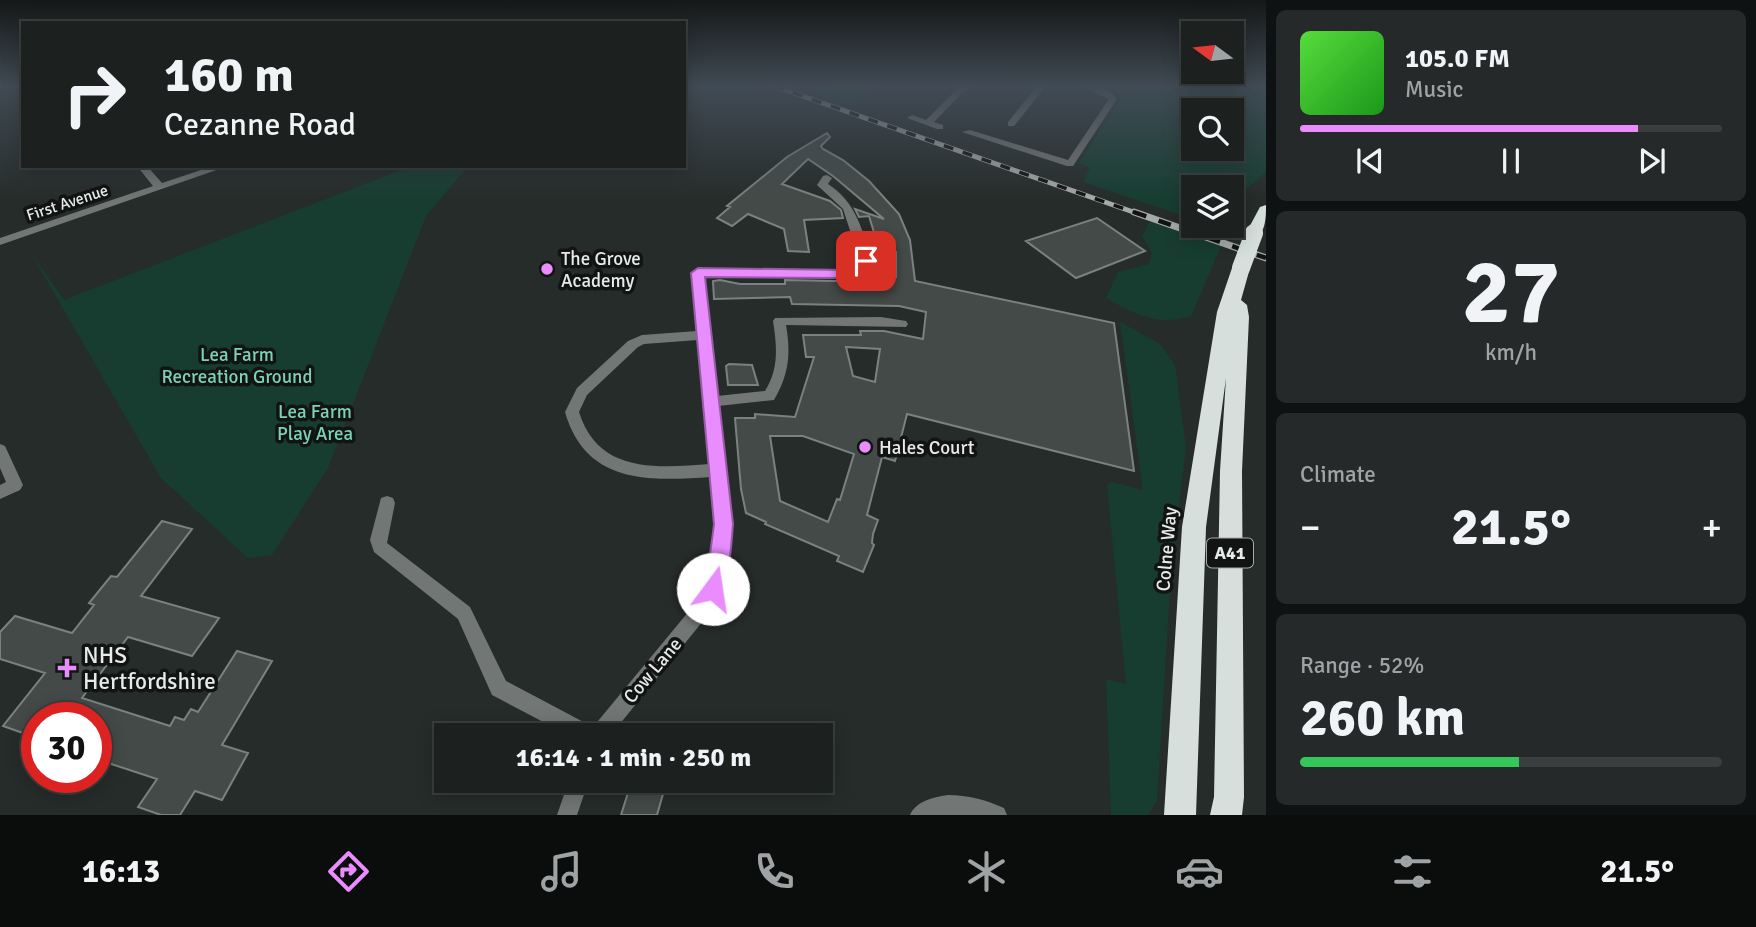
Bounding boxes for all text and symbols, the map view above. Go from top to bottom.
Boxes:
north arrow [1181,21,1244,84]
map controls [1181,21,1244,238]
text: 105.0 FM [1405,43,1510,75]
text: 160 m [164,45,294,105]
icon: right [49,49,140,140]
text: Music [1405,75,1463,104]
button: search [1181,98,1244,161]
text: Cezanne Road [164,105,356,144]
icon: previous [1351,142,1389,180]
icon: pause [1492,142,1530,180]
icon: next [1633,142,1671,180]
button: layers [1181,175,1244,238]
street label: First Avenue [24,180,111,226]
pin [836,231,896,291]
text: 27 [1462,236,1560,349]
icon: arrive [847,242,885,280]
place label: The Grove Academy [561,247,641,293]
marker: The Grove Academy [539,261,555,277]
text: km/h [1485,338,1537,367]
park label: Lea Farm Recreation Ground [161,343,313,389]
park label: Lea Farm Play Area [277,400,353,446]
place label: Hales Court [879,436,975,460]
marker: Hales Court [857,439,873,455]
text: Climate [1300,460,1376,489]
text: 21.5° [1451,495,1571,559]
text: − [1300,504,1321,551]
text: + [1701,504,1722,551]
street label: Colne Way [1151,506,1183,592]
road number: A41 [1207,538,1253,568]
position arrow [676,552,750,626]
street label: Cow Lane [618,633,687,708]
place label: NHS Hertfordshire [83,641,216,696]
text: Range · 52% [1300,651,1424,680]
marker: NHS Hertfordshire [57,658,77,678]
text: 260 km [1300,686,1465,750]
speed limit sign: 30 [21,702,112,793]
text: 16:14 · 1 min · 250 m [516,742,751,774]
icon: directions [324,847,373,896]
icon: music [537,847,586,896]
icon: phone [750,847,799,896]
icon: climate [962,847,1011,896]
icon: car [1175,847,1224,896]
icon: filters [1388,847,1437,896]
text: 16:13 [82,852,160,891]
text: 21.5° [1600,852,1674,891]

